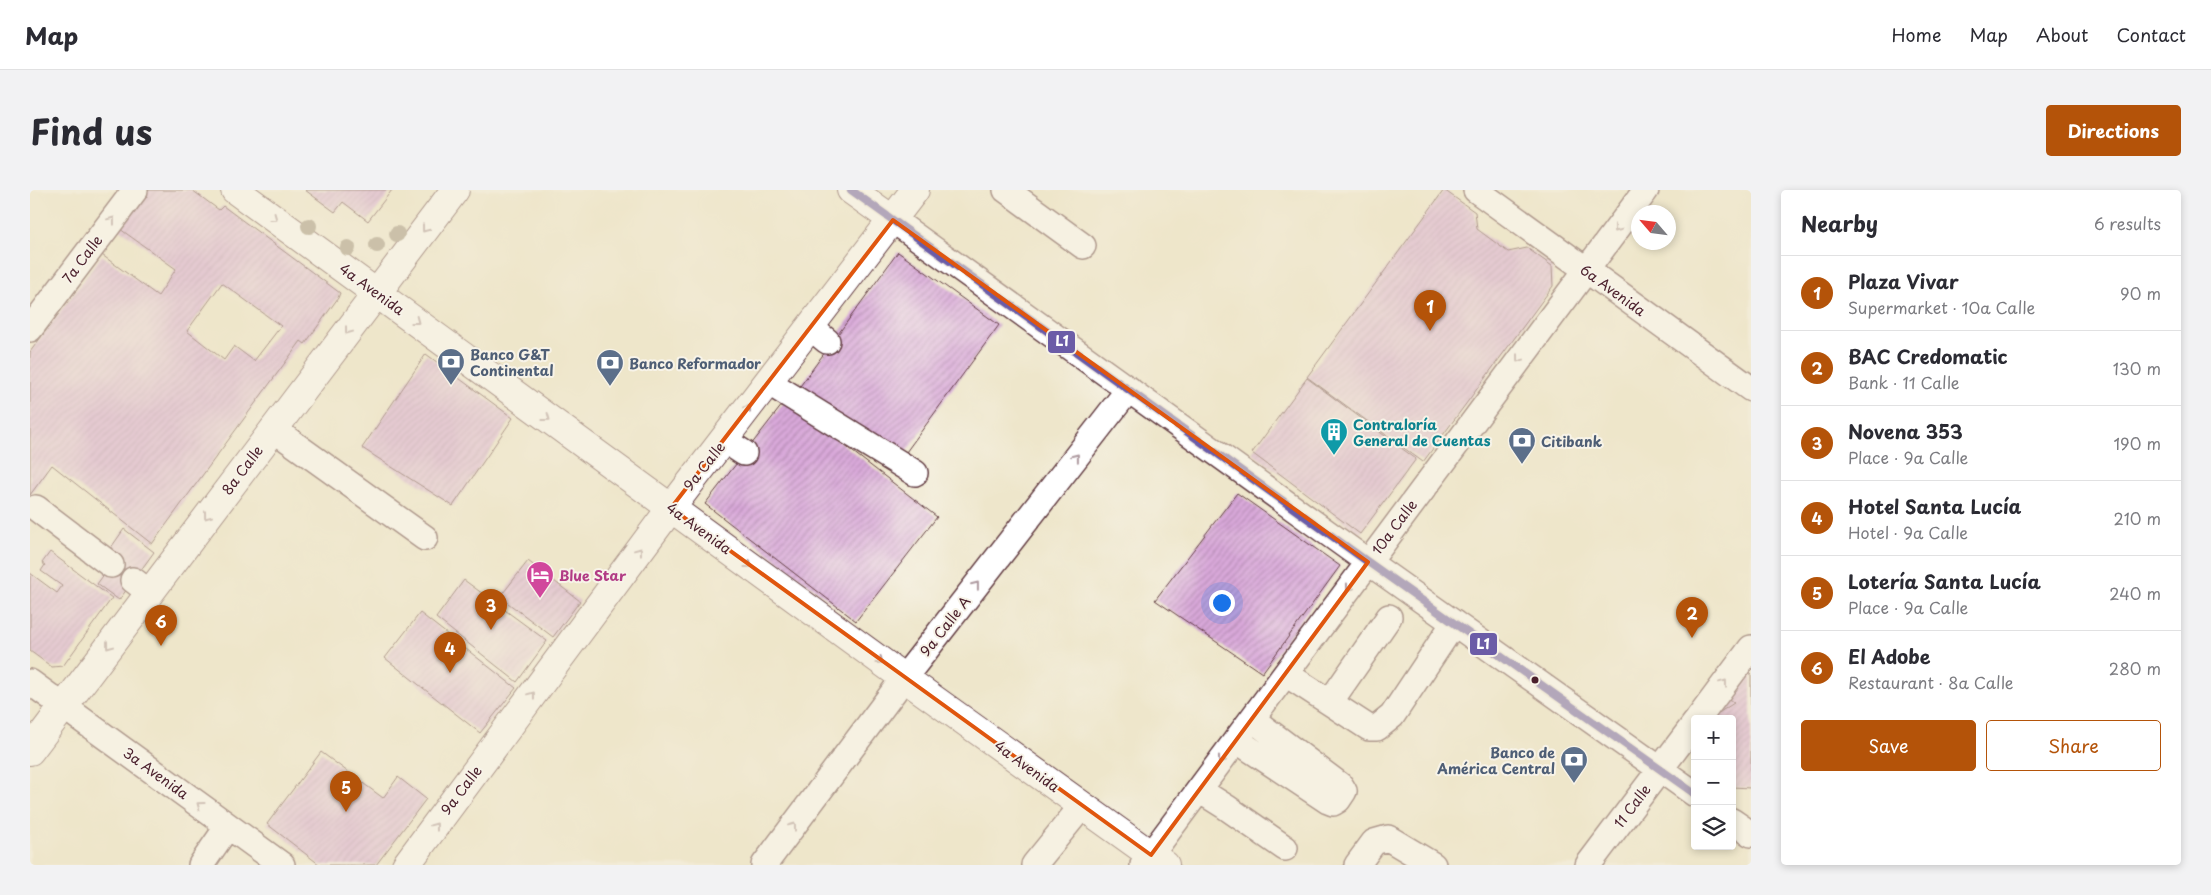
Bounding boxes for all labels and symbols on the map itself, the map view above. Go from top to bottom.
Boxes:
north arrow [1631,205,1676,250]
one-way arrow [268,212,278,221]
one-way arrow [106,216,115,226]
one-way arrow [423,223,431,232]
one-way arrow [1614,223,1622,232]
street label: 7a Calle [57,230,107,287]
street label: 4a Avenida [335,258,409,320]
street label: 6a Avenida [1576,259,1650,321]
pin: 1 [1414,290,1446,331]
one-way arrow [410,315,420,324]
one-way arrow [345,325,354,335]
line badge: L1 [1047,330,1076,354]
text: L1 [1055,330,1069,351]
place label: Banco G&T Continental [470,344,554,381]
bank icon: Banco G&T Continental [436,347,466,386]
bank icon: Banco Reformador [595,348,625,387]
place label: Banco Reformador [629,353,761,374]
one-way arrow [1516,353,1525,363]
one-way arrow [743,405,751,414]
one-way arrow [541,412,551,421]
place label: Contraloría General de Cuentas [1353,414,1491,451]
building icon: Contraloría General de Cuentas [1319,417,1349,456]
bank icon: Citibank [1507,426,1537,465]
place label: Citibank [1541,431,1603,452]
street label: 9a Calle [678,437,730,495]
street label: 8a Calle [216,441,268,499]
one-way arrow [1071,454,1079,463]
street label: 10a Calle [1366,495,1422,559]
street label: 4a Avenida [662,497,736,559]
one-way arrow [204,511,213,520]
one-way arrow [633,547,642,557]
one-way arrow [743,559,753,568]
hotel icon: Blue Star [525,560,555,599]
place label: Blue Star [559,565,627,586]
one-way arrow [971,582,979,591]
one-way arrow [1346,582,1356,591]
pin: 3 [475,589,507,630]
your location [1209,590,1235,616]
street label: 9a Calle A [915,591,975,661]
pin: 2 [1676,597,1708,638]
pin: 6 [145,605,177,646]
pin: 4 [434,632,466,673]
line badge: L1 [1469,632,1498,656]
text: L1 [1476,633,1490,654]
one-way arrow [107,640,115,649]
one-way arrow [874,655,884,664]
unlabelled marker [1530,675,1540,685]
one-way arrow [1719,680,1727,689]
one-way arrow [526,691,535,701]
street label: 4a Avenida [990,735,1064,797]
street label: 3a Avenida [119,742,193,804]
place label: Banco de América Central [1436,742,1555,779]
bank icon: Banco de América Central [1559,745,1589,784]
one-way arrow [1219,754,1227,763]
street label: 9a Calle [435,761,487,819]
pin: 5 [330,771,362,812]
street label: 11 Calle [1609,779,1656,832]
one-way arrow [197,803,206,811]
one-way arrow [429,822,438,832]
one-way arrow [787,822,796,832]

